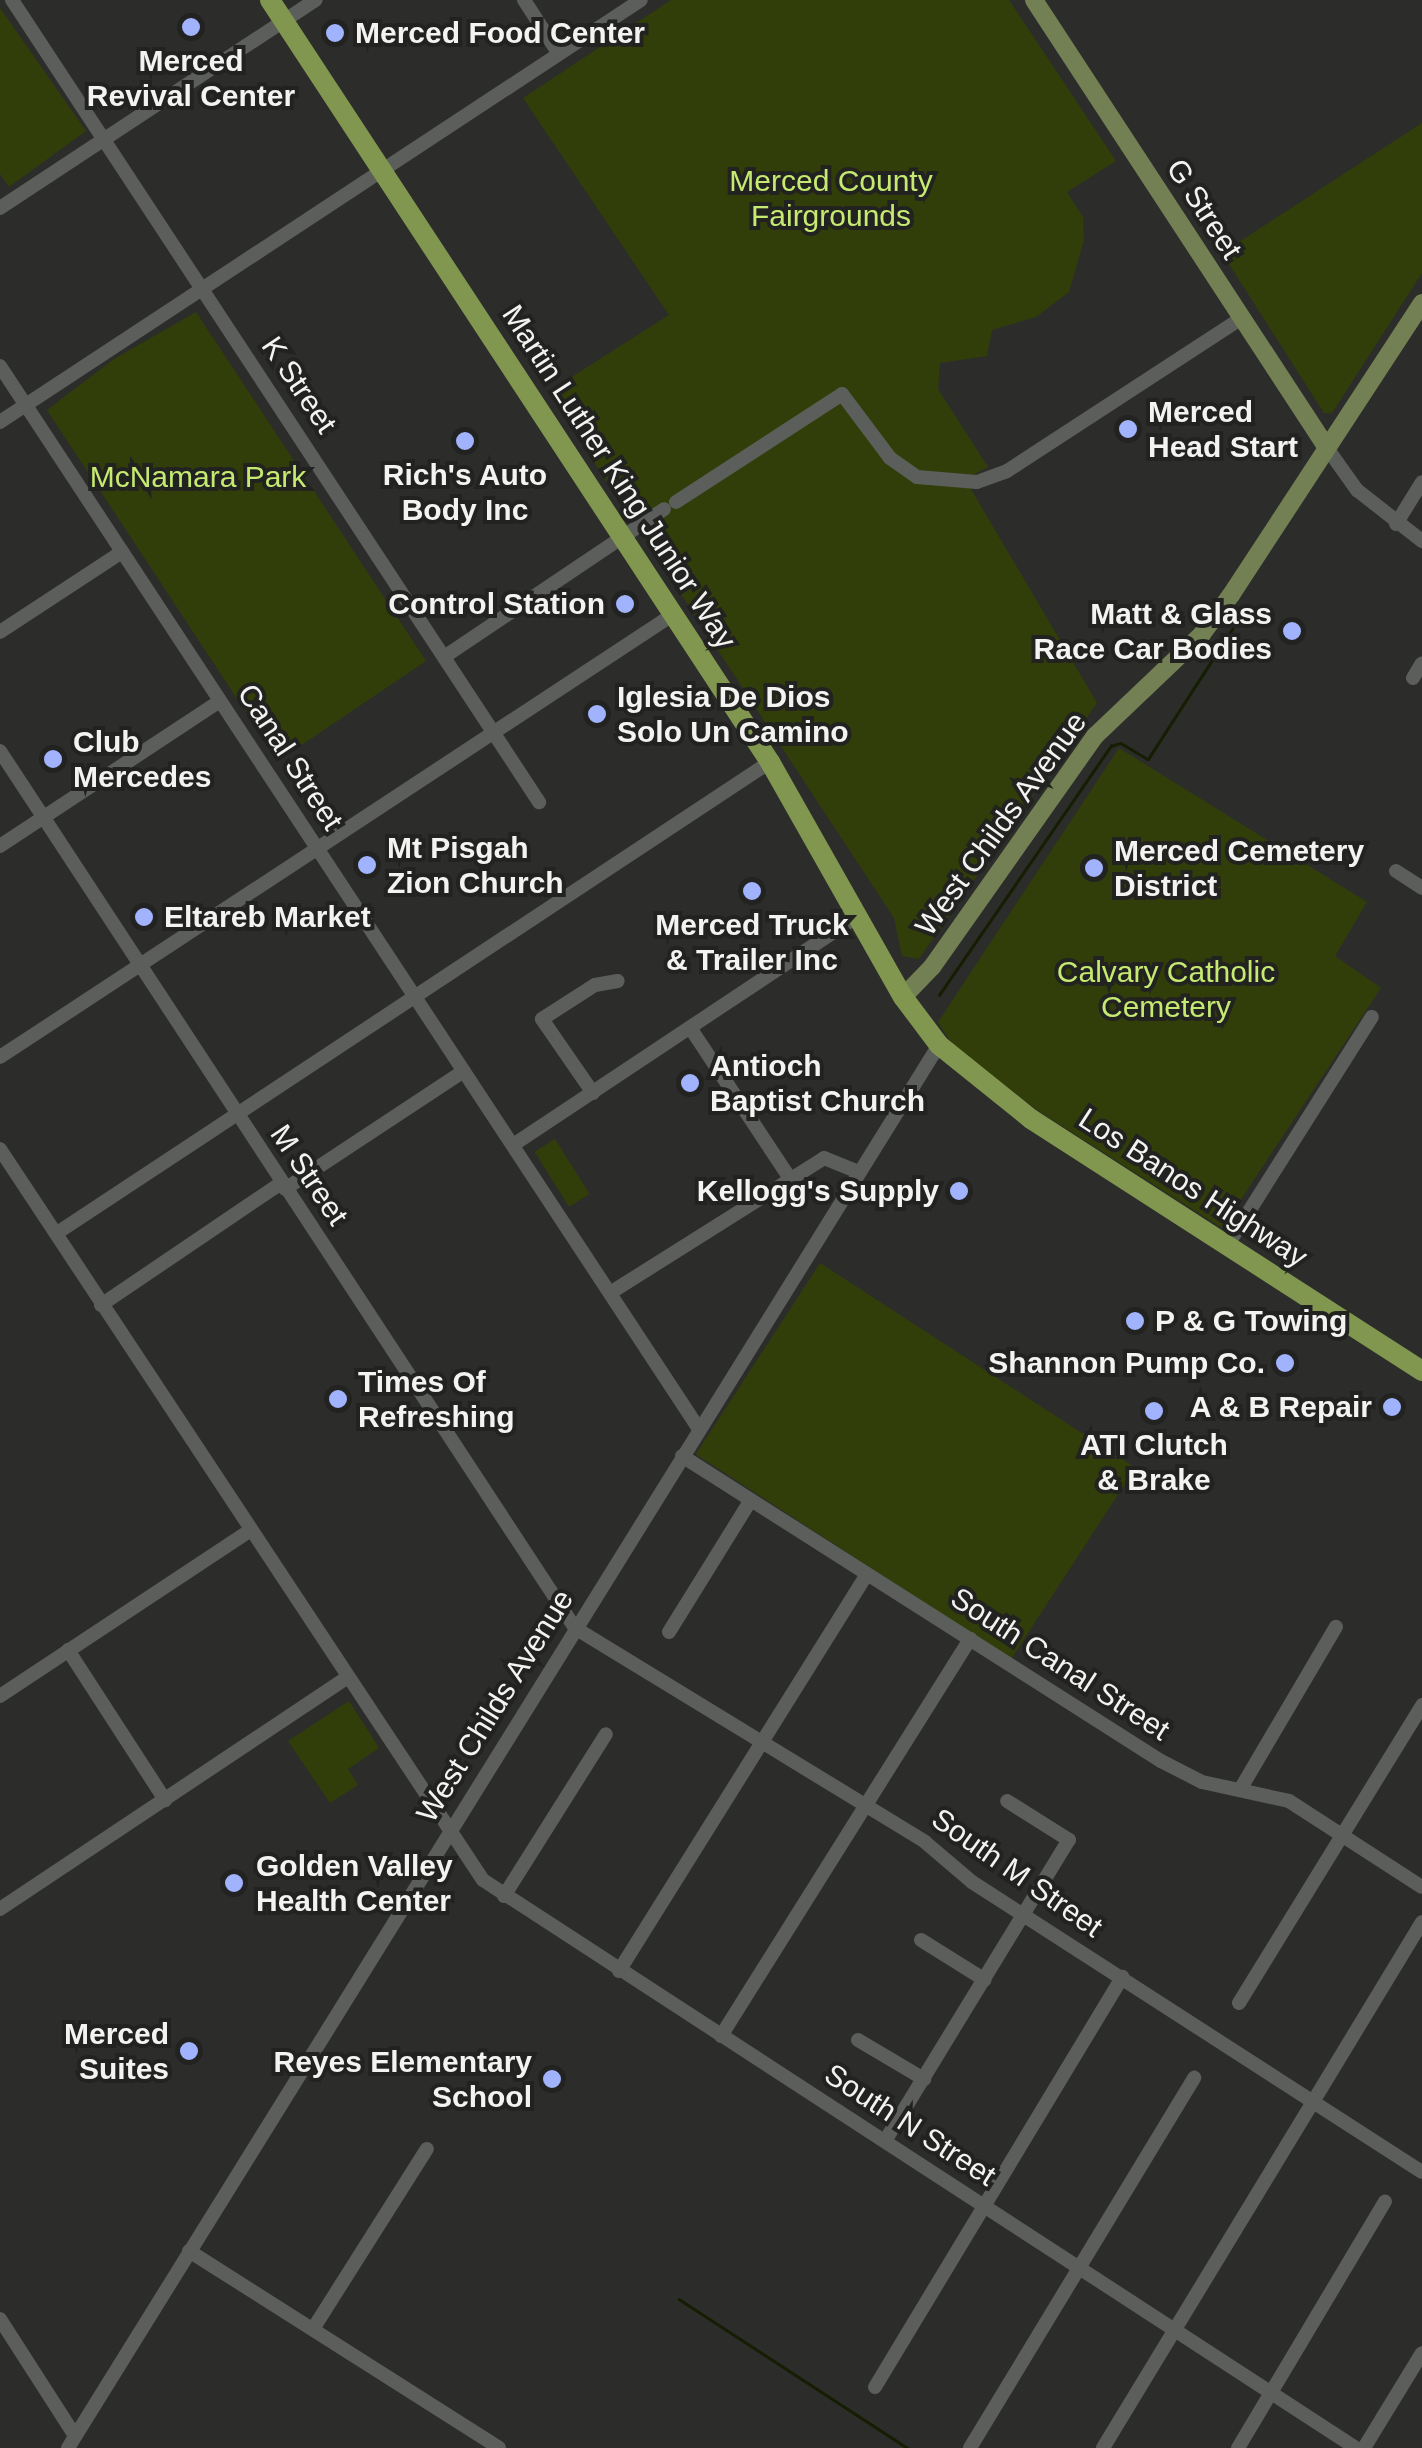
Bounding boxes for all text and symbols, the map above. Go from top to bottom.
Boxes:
place label: Merced Food Center [355,15,645,51]
marker: Merced Revival Center [180,16,202,38]
marker: Merced Food Center [324,22,346,44]
place label: Merced Revival Center [87,43,295,114]
street label: G Street [1158,152,1250,266]
park label: Merced County Fairgrounds [729,163,933,234]
street label: Martin Luther King Junior Way [494,298,744,656]
street label: K Street [254,330,344,440]
place label: Merced Head Start [1148,394,1298,464]
marker: Merced Head Start [1117,418,1139,440]
marker: Rich's Auto Body Inc [454,430,476,452]
place label: Rich's Auto Body Inc [382,457,548,528]
park label: McNamara Park [90,459,306,495]
place label: Control Station [388,586,605,622]
marker: Control Station [614,593,636,615]
place label: Matt & Glass Race Car Bodies [1034,596,1272,666]
marker: Matt & Glass Race Car Bodies [1281,620,1303,642]
street label: Canal Street [229,677,351,837]
place label: Iglesia De Dios Solo Un Camino [617,679,849,750]
marker: Iglesia De Dios Solo Un Camino [586,703,608,725]
street label: West Childs Avenue [907,705,1095,943]
place label: Club Mercedes [73,724,211,794]
marker: Club Mercedes [42,748,64,770]
place label: Mt Pisgah Zion Church [387,830,564,900]
place label: Merced Cemetery District [1114,833,1364,904]
marker: Mt Pisgah Zion Church [356,854,378,876]
marker: Merced Cemetery District [1083,857,1105,879]
marker: Merced Truck & Trailer Inc [741,880,763,902]
place label: Eltareb Market [164,899,371,935]
marker: Eltareb Market [133,906,155,928]
place label: Merced Truck & Trailer Inc [655,907,849,978]
park label: Calvary Catholic Cemetery [1057,954,1275,1024]
place label: Antioch Baptist Church [710,1048,925,1118]
marker: Antioch Baptist Church [679,1072,701,1094]
street label: Los Banos Highway [1072,1101,1314,1275]
street label: M Street [262,1118,356,1232]
place label: Kellogg's Supply [697,1173,939,1209]
marker: Kellogg's Supply [948,1180,970,1202]
place label: P & G Towing [1155,1303,1348,1339]
marker: P & G Towing [1124,1310,1146,1332]
place label: Shannon Pump Co. [988,1345,1265,1381]
marker: Shannon Pump Co. [1274,1352,1296,1374]
place label: Times Of Refreshing [358,1364,515,1434]
marker: Times Of Refreshing [327,1388,349,1410]
place label: A & B Repair [1189,1389,1372,1425]
marker: A & B Repair [1381,1396,1403,1418]
marker: ATI Clutch & Brake [1143,1400,1165,1422]
place label: ATI Clutch & Brake [1080,1427,1228,1498]
street label: South Canal Street [944,1580,1176,1748]
street label: West Childs Avenue [408,1582,582,1830]
street label: South M Street [925,1801,1109,1945]
place label: Golden Valley Health Center [256,1848,453,1918]
marker: Golden Valley Health Center [221,1870,247,1896]
place label: Merced Suites [64,2016,169,2086]
marker: Merced Suites [178,2040,200,2062]
place label: Reyes Elementary School [274,2044,532,2114]
street label: South N Street [818,2056,1002,2194]
marker: Reyes Elementary School [541,2068,563,2090]

